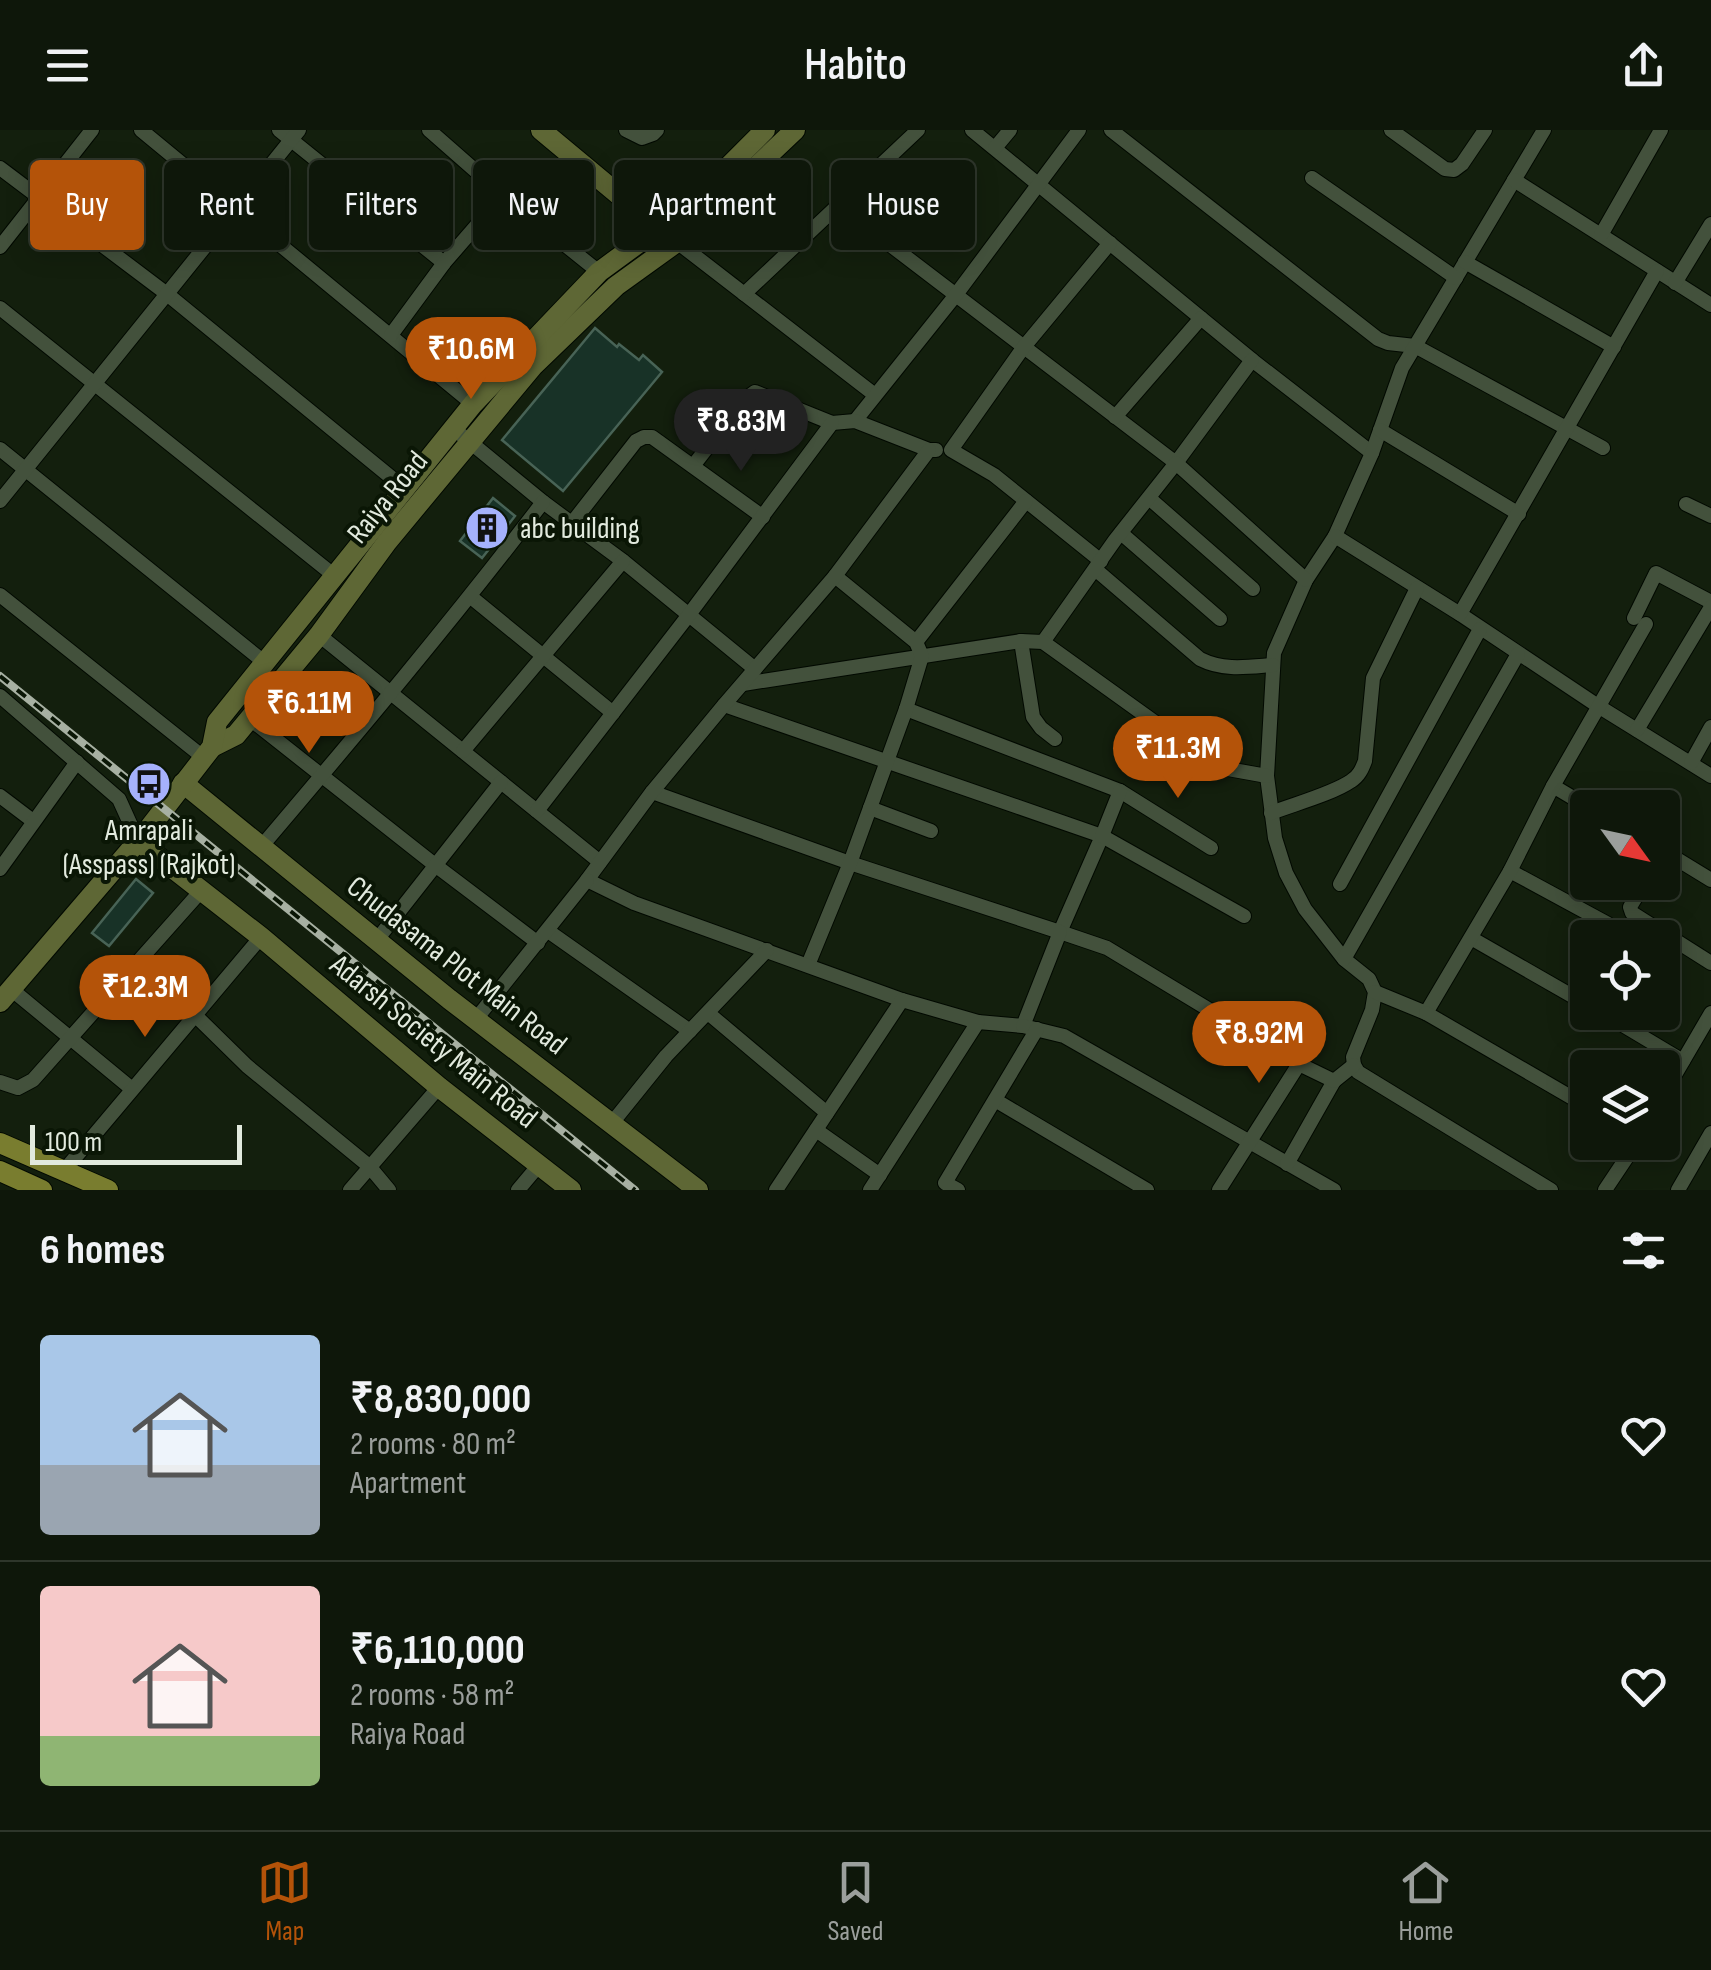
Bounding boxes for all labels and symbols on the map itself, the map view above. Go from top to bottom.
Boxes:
pin: ₹10.6M [390,317,552,402]
pin: ₹8.83M [660,389,822,474]
street label: Raiya Road [340,444,436,551]
building icon: abc building [464,505,510,551]
place label: abc building [520,511,640,547]
pin: ₹6.11M [228,671,390,756]
pin: ₹11.3M [1097,716,1259,801]
bus stop icon: Amrapali (Asspass) (Rajkot) [126,761,172,807]
north arrow [1570,790,1680,900]
place label: Amrapali (Asspass) (Rajkot) [62,813,236,883]
street label: Chudasama Plot Main Road [339,869,573,1063]
street label: Adarsh Society Main Road [322,947,544,1136]
pin: ₹12.3M [64,955,226,1040]
pin: ₹8.92M [1178,1001,1340,1086]
scale bar [30,1120,242,1164]

